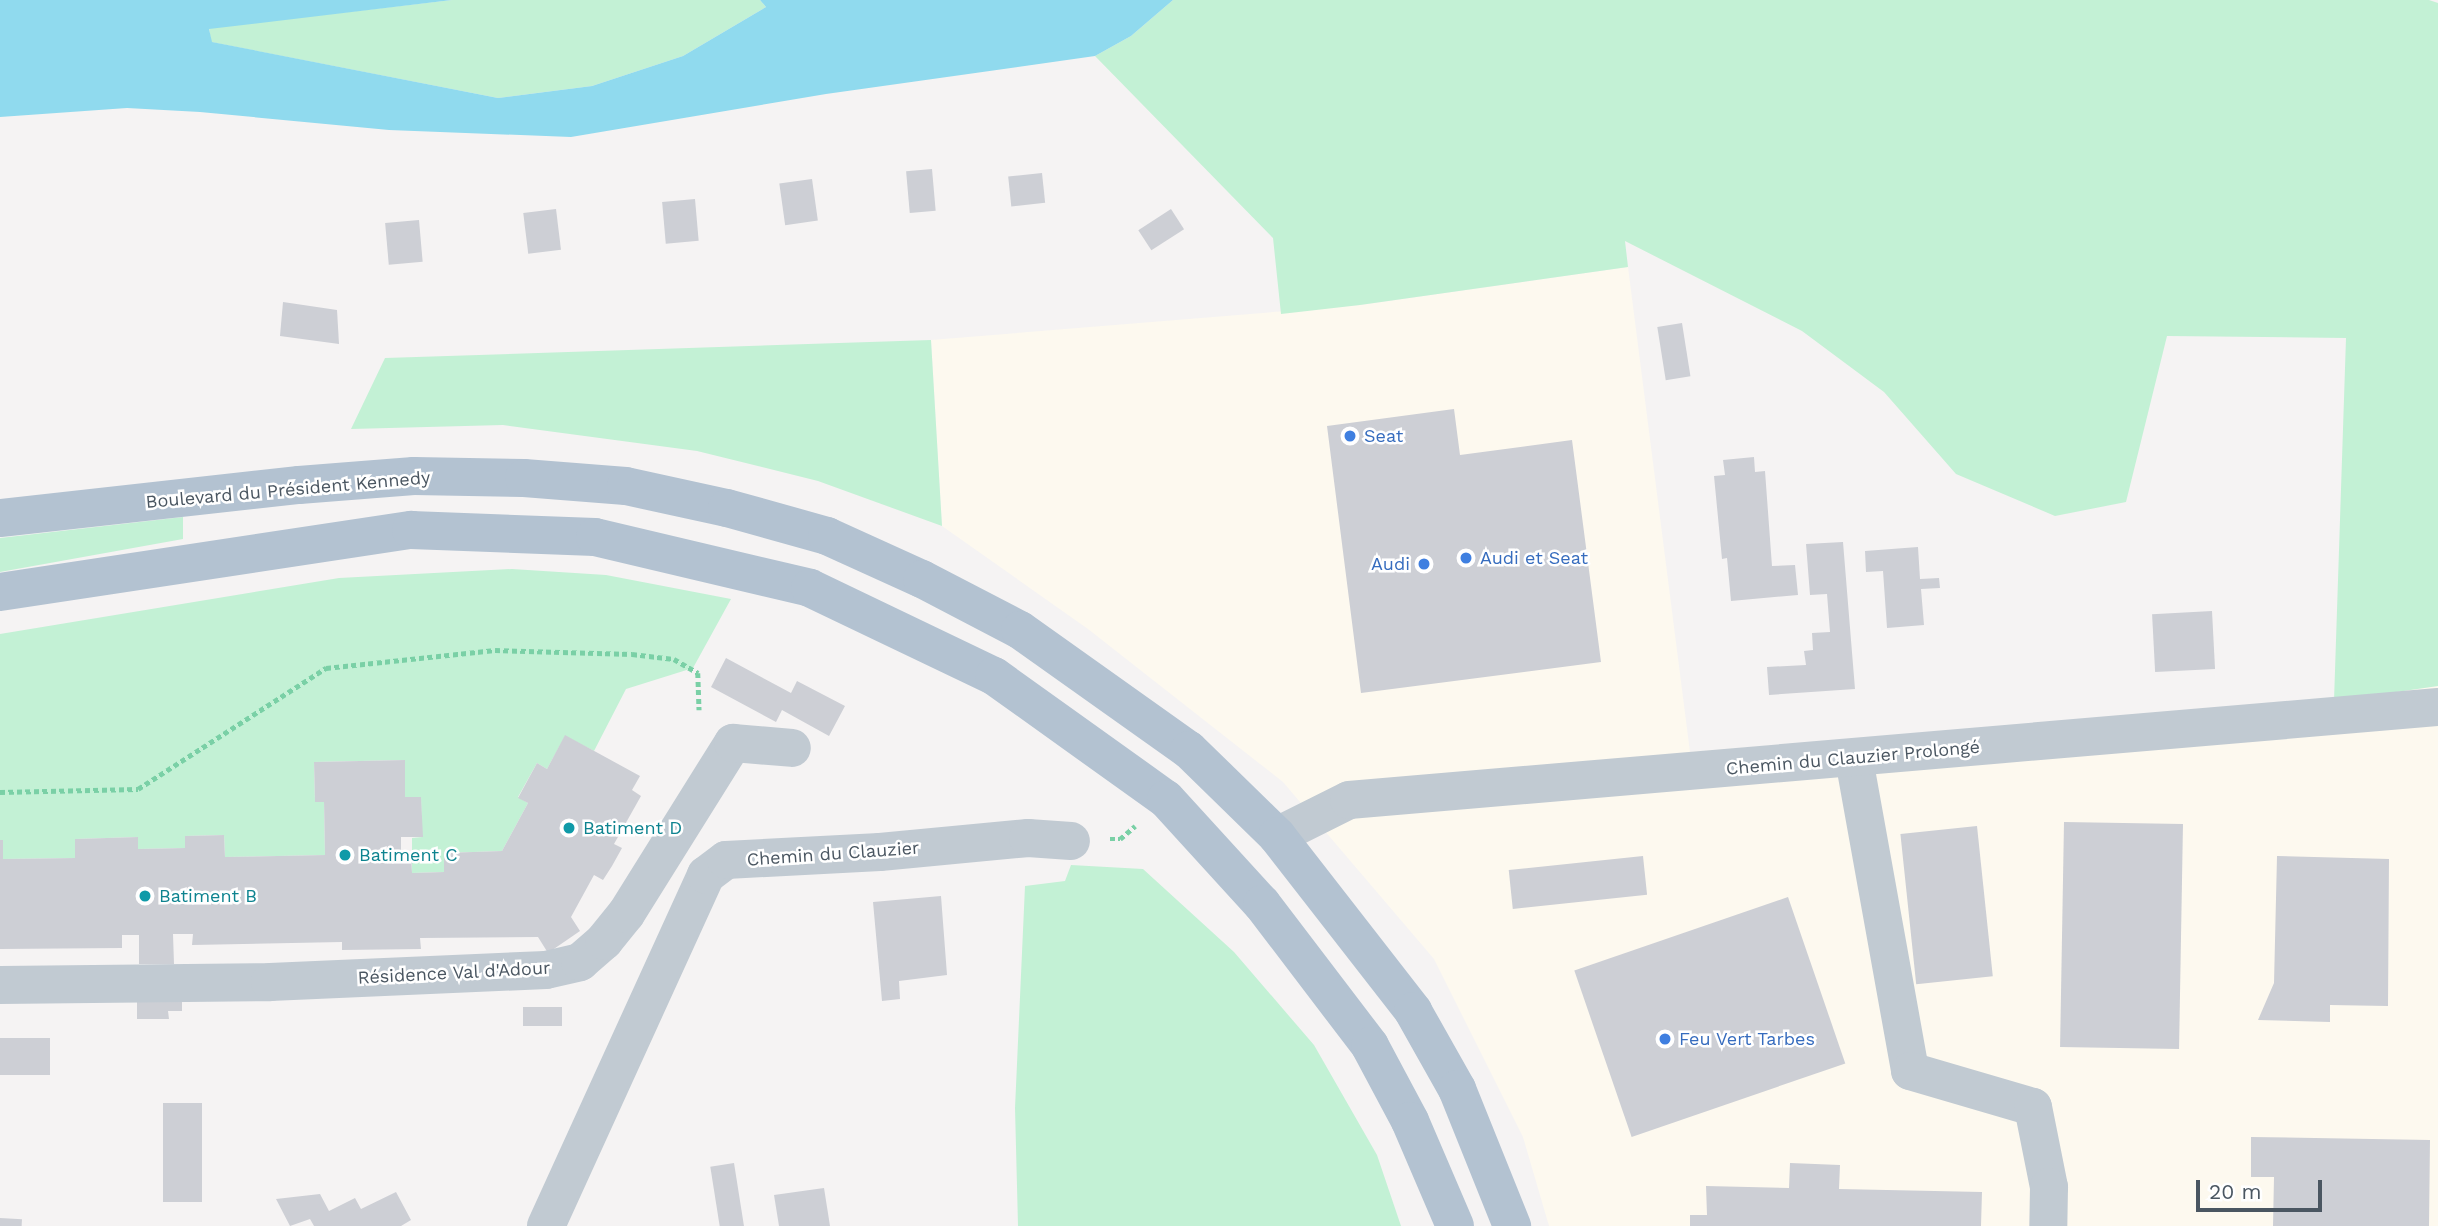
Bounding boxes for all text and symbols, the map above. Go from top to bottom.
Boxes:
place label: Seat [1364,425,1403,447]
marker: Seat [1342,428,1358,444]
street label: Boulevard du Président Kennedy [145,467,431,513]
place label: Audi et Seat [1480,547,1588,569]
marker: Audi et Seat [1458,550,1474,566]
place label: Audi [1371,553,1410,575]
marker: Audi [1416,556,1432,572]
street label: Chemin du Clauzier Prolongé [1725,736,1981,780]
place label: Batiment D [583,817,682,839]
marker: Batiment D [561,820,577,836]
street label: Chemin du Clauzier [746,837,920,871]
place label: Batiment C [359,844,457,866]
marker: Batiment C [337,847,353,863]
place label: Batiment B [159,885,257,907]
marker: Batiment B [137,888,153,904]
street label: Résidence Val d'Adour [357,957,551,989]
place label: Feu Vert Tarbes [1679,1028,1816,1050]
marker: Feu Vert Tarbes [1657,1031,1673,1047]
scale bar [2200,1166,2326,1210]
text: 20 m [2209,1179,2261,1204]

